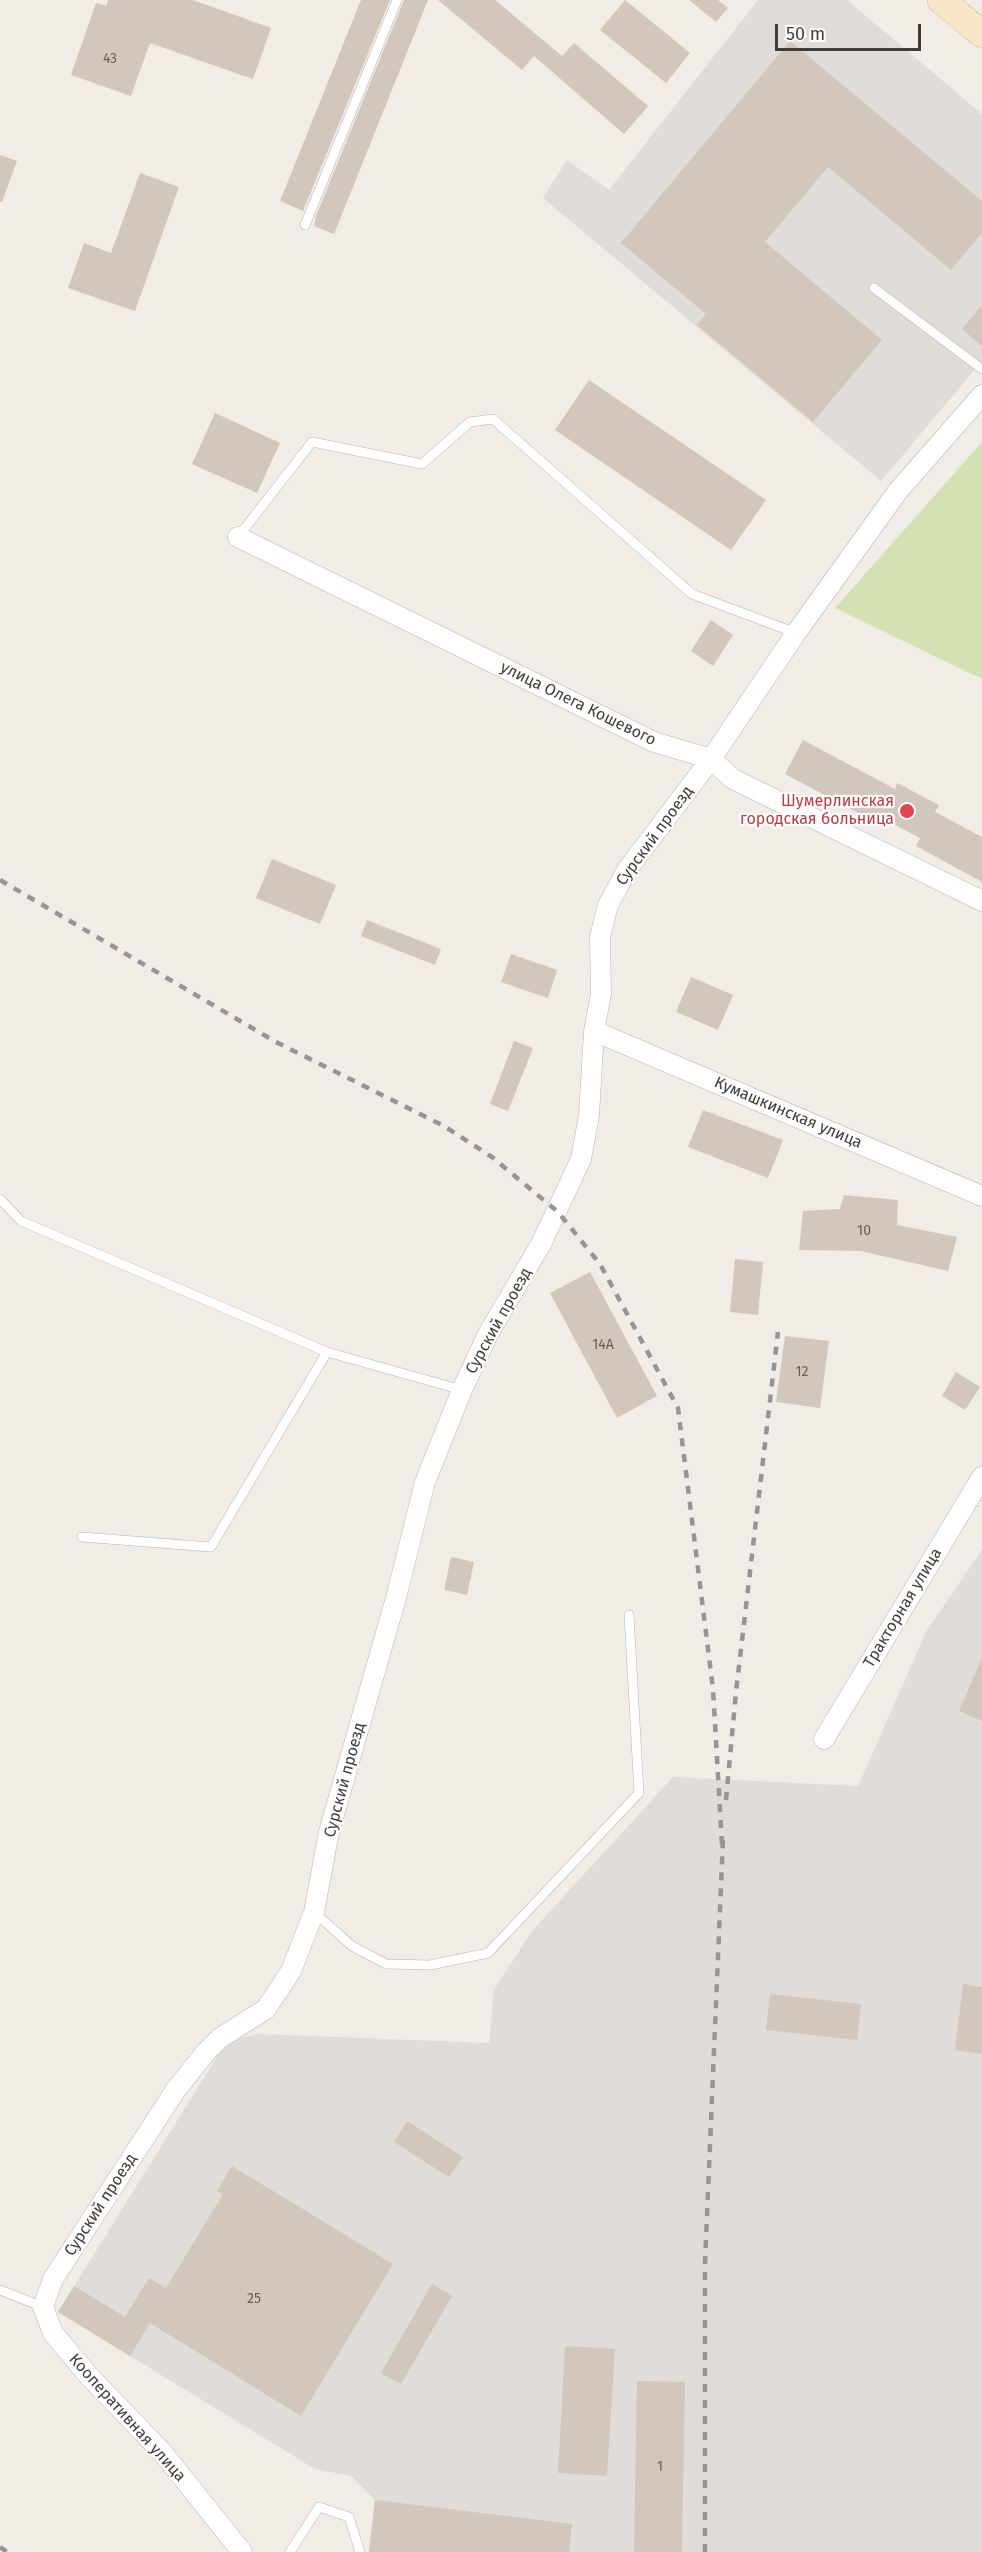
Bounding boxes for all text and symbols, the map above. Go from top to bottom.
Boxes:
scale bar [778,12,924,50]
text: 50 m [786,23,825,45]
house number: 43 [103,51,117,67]
street label: улица Олега Кошевого [497,658,659,750]
street label: Сурский проезд [612,783,698,889]
place label: Шумерлинская городская больница [740,792,894,830]
marker: Шумерлинская городская больница [898,802,916,820]
street label: Кумашкинская улица [711,1073,865,1153]
house number: 10 [857,1223,871,1239]
street label: Сурский проезд [462,1265,536,1377]
house number: 14А [592,1337,614,1353]
house number: 12 [796,1364,808,1380]
street label: Тракторная улица [860,1545,946,1671]
street label: Сурский проезд [320,1720,370,1840]
street label: Сурский проезд [61,2150,141,2260]
house number: 25 [247,2291,261,2307]
street label: Кооперативная улица [65,2350,189,2486]
house number: 1 [657,2459,663,2475]

